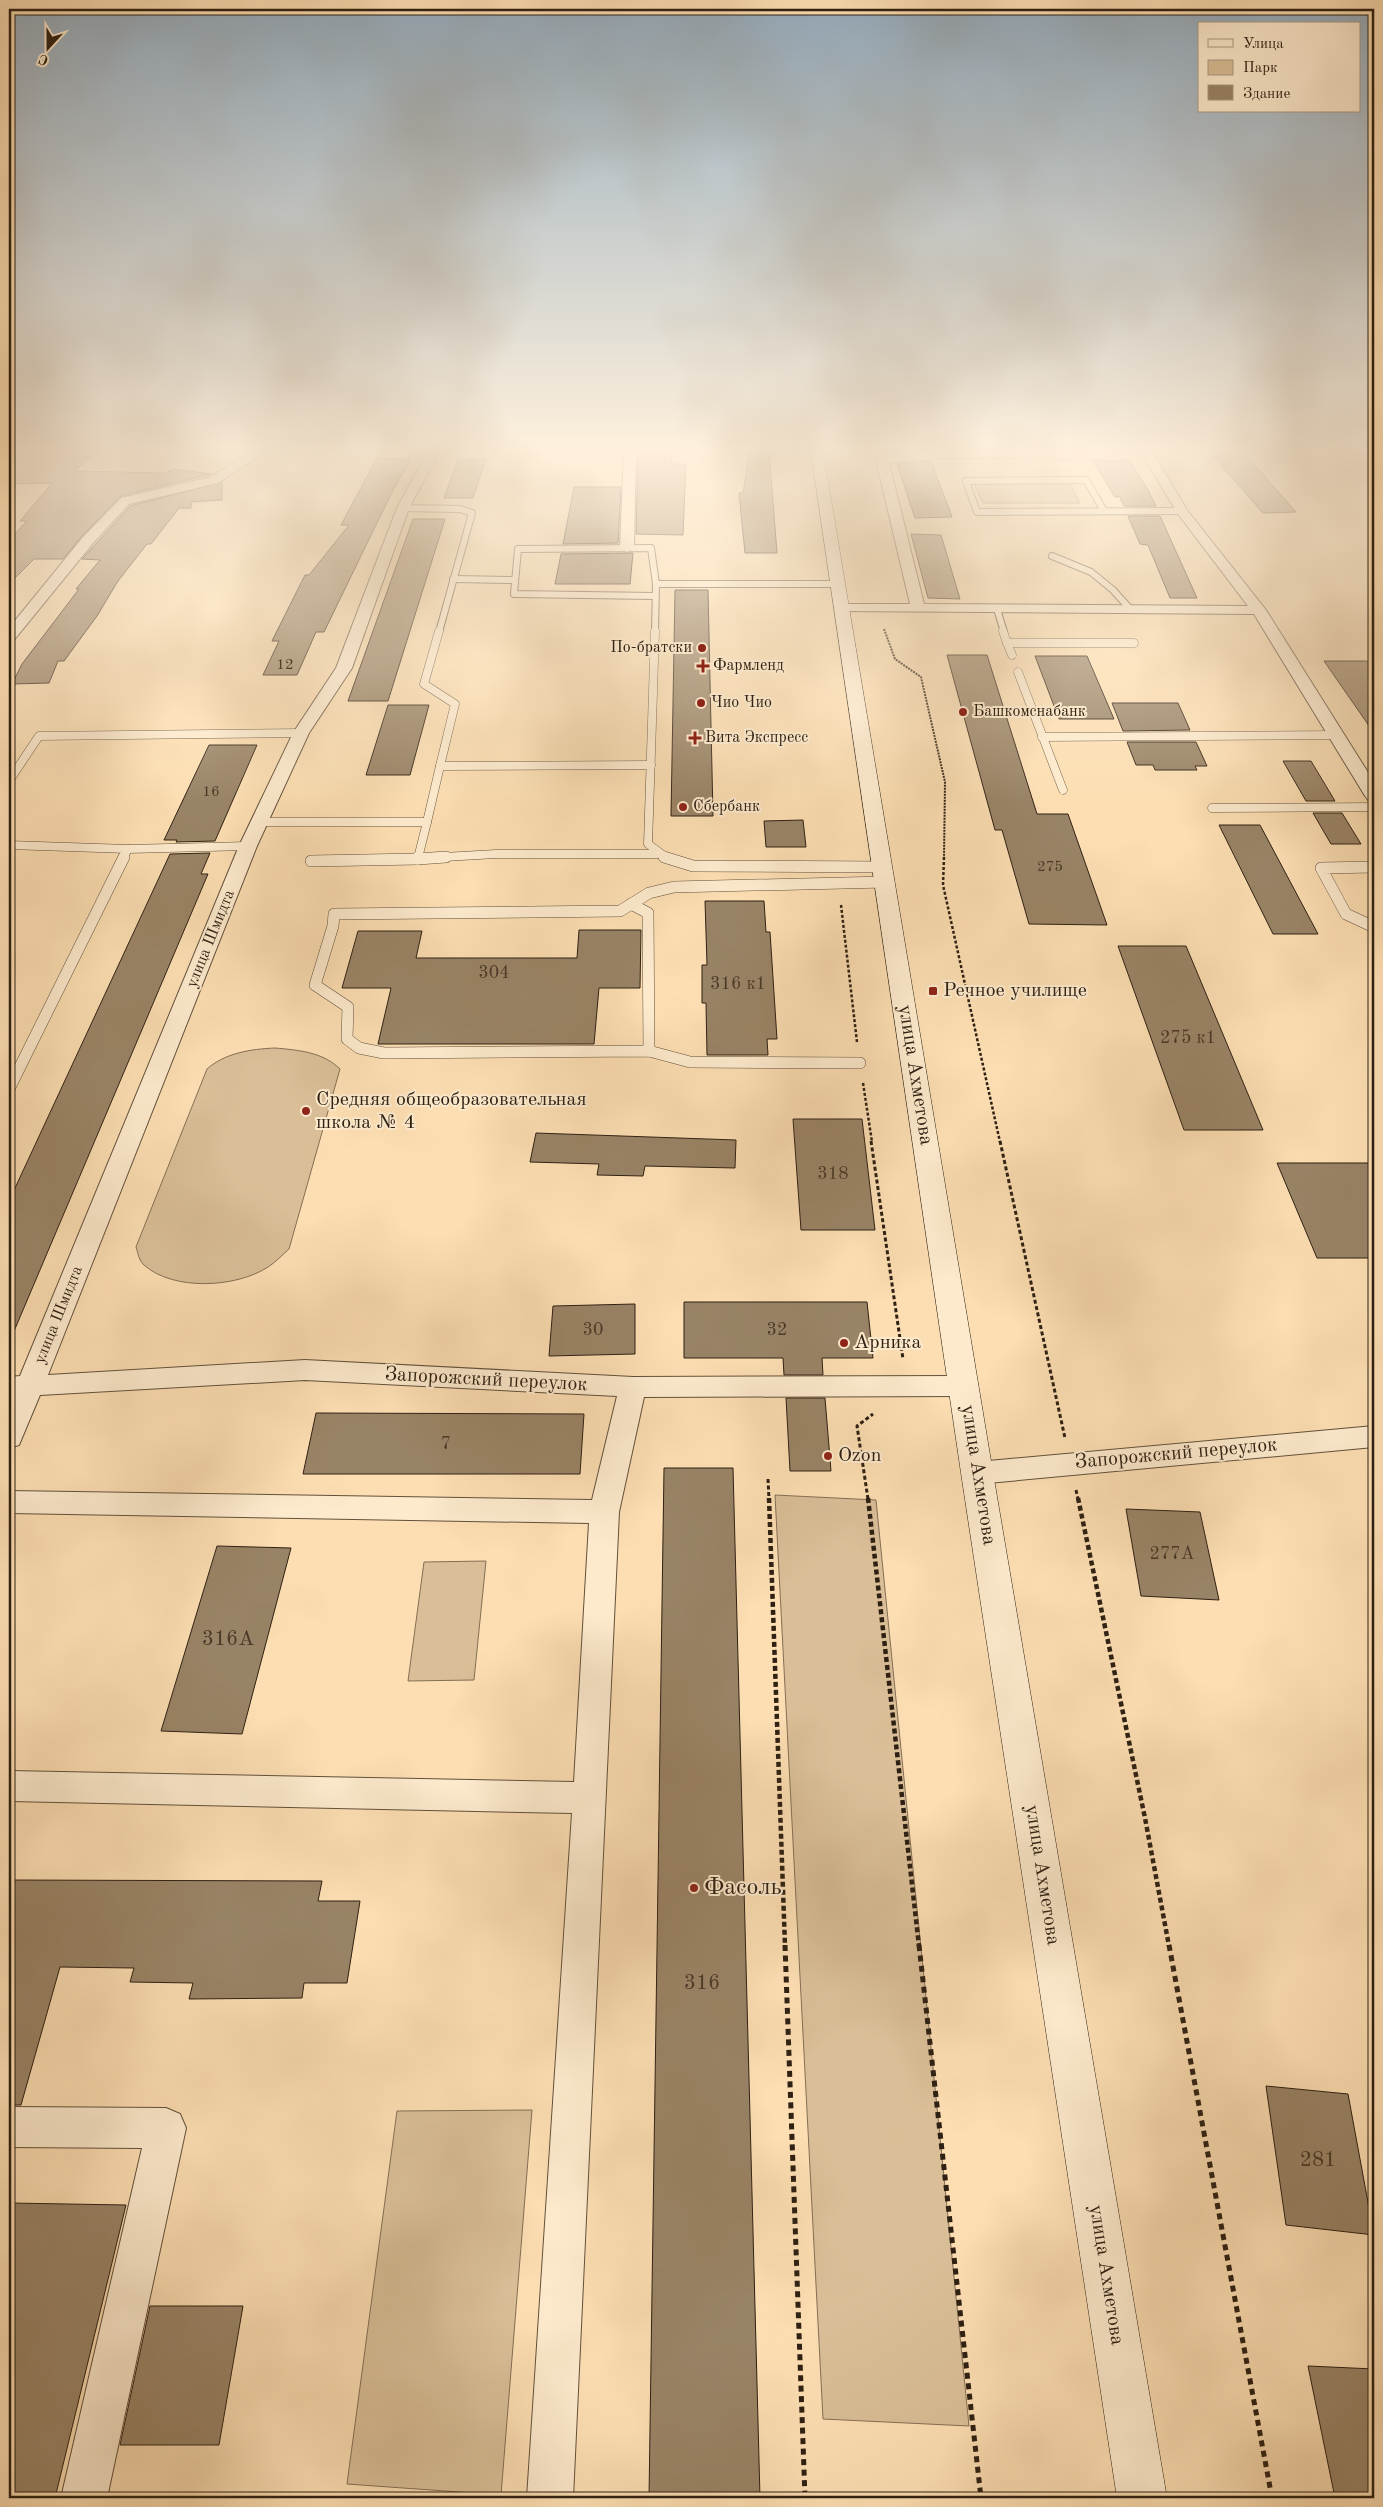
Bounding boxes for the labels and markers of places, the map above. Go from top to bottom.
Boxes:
place label: По-братски [610,640,692,656]
marker: По-братски [696,642,708,654]
place label: Фармленд [713,658,784,674]
marker: Фармленд [697,660,709,672]
place label: Чио Чио [711,695,772,711]
marker: Чио Чио [695,697,707,709]
place label: Башкомснабанк [973,704,1086,720]
marker: Башкомснабанк [957,706,969,718]
place label: Вита Экспресс [705,730,808,746]
marker: Вита Экспресс [689,732,701,744]
place label: Сбербанк [693,799,760,815]
marker: Сбербанк [677,801,689,813]
place label: Речное училище [943,981,1087,1001]
marker: Речное училище [927,985,939,997]
place label: Средняя общеобразовательная школа № 4 [316,1090,587,1133]
marker: Средняя общеобразовательная школа № 4 [300,1105,312,1117]
place label: Арника [854,1333,921,1353]
marker: Арника [838,1337,850,1349]
place label: Ozon [838,1446,882,1466]
marker: Ozon [822,1450,834,1462]
place label: Фасоль [704,1876,782,1900]
marker: Фасоль [688,1882,700,1894]

